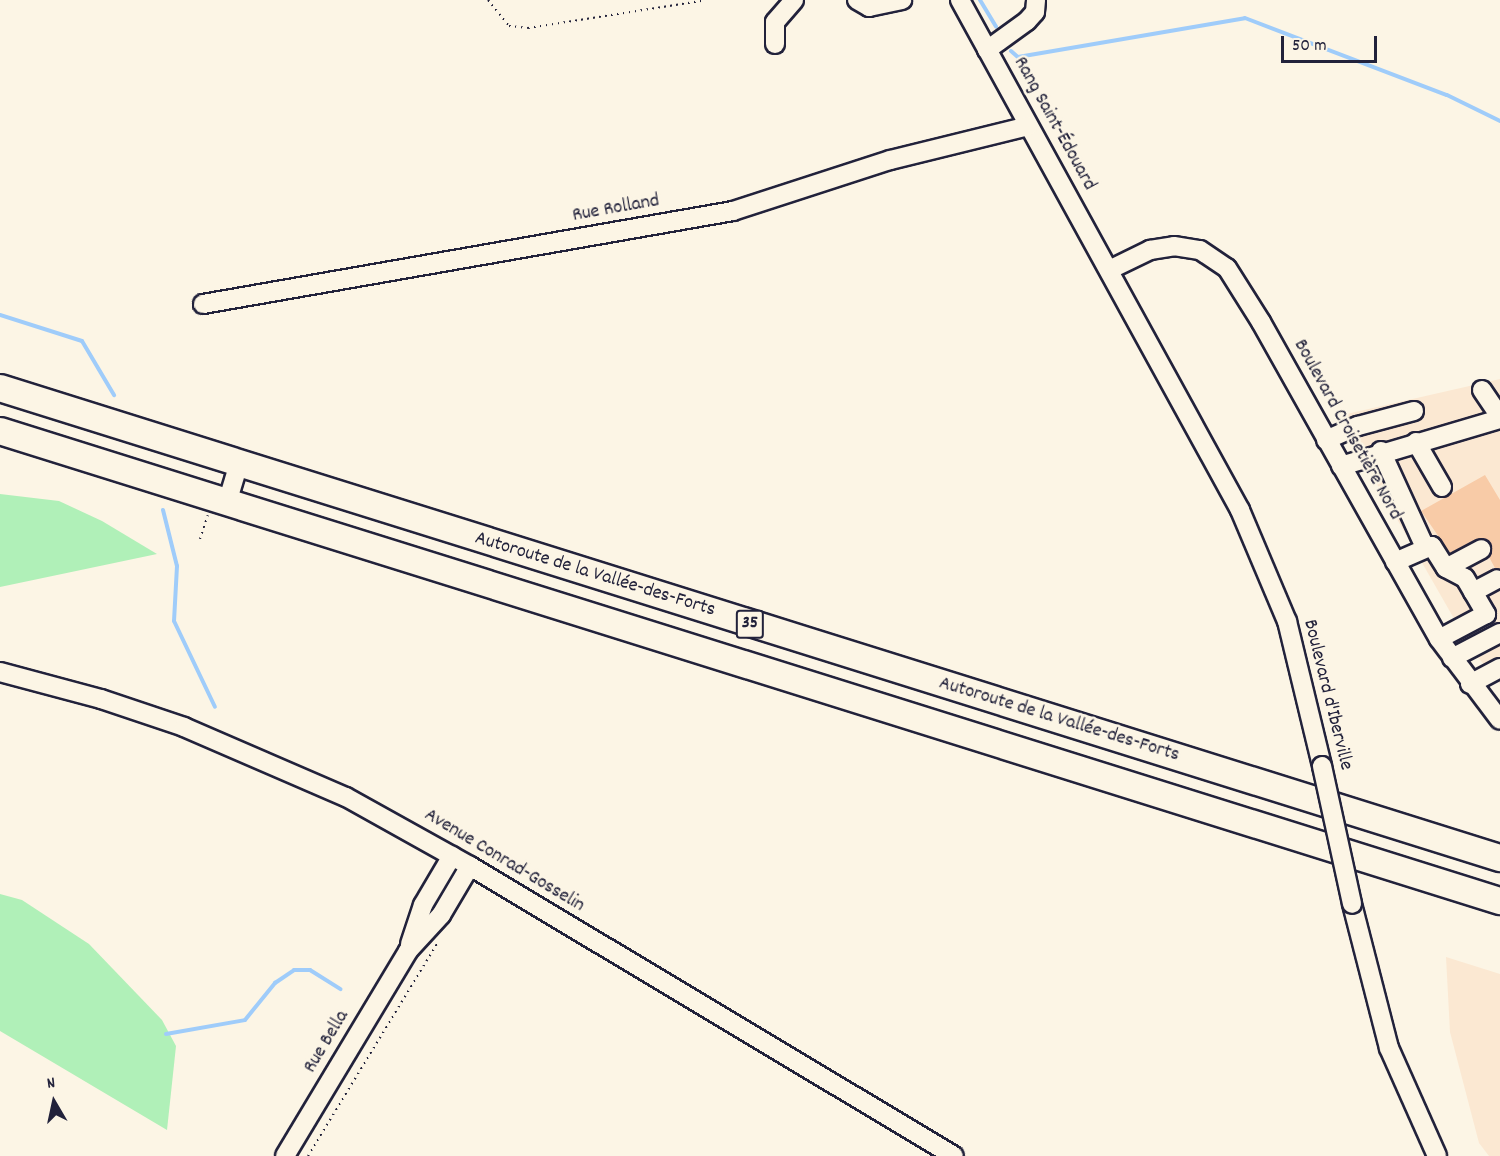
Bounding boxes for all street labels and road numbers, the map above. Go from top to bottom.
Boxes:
street label: Rang Saint-Édouard [1007,53,1101,195]
street label: Rue Rolland [571,190,661,228]
street label: Boulevard Croisetière Nord [1287,336,1407,524]
street label: Autoroute de la Vallée-des-Forts [472,527,718,623]
road number: 35 [735,609,765,639]
street label: Boulevard d'Iberville [1297,617,1357,773]
street label: Autoroute de la Vallée-des-Forts [936,672,1182,768]
street label: Avenue Conrad-Gosselin [420,804,588,918]
street label: Rue Bella [299,1006,355,1078]

